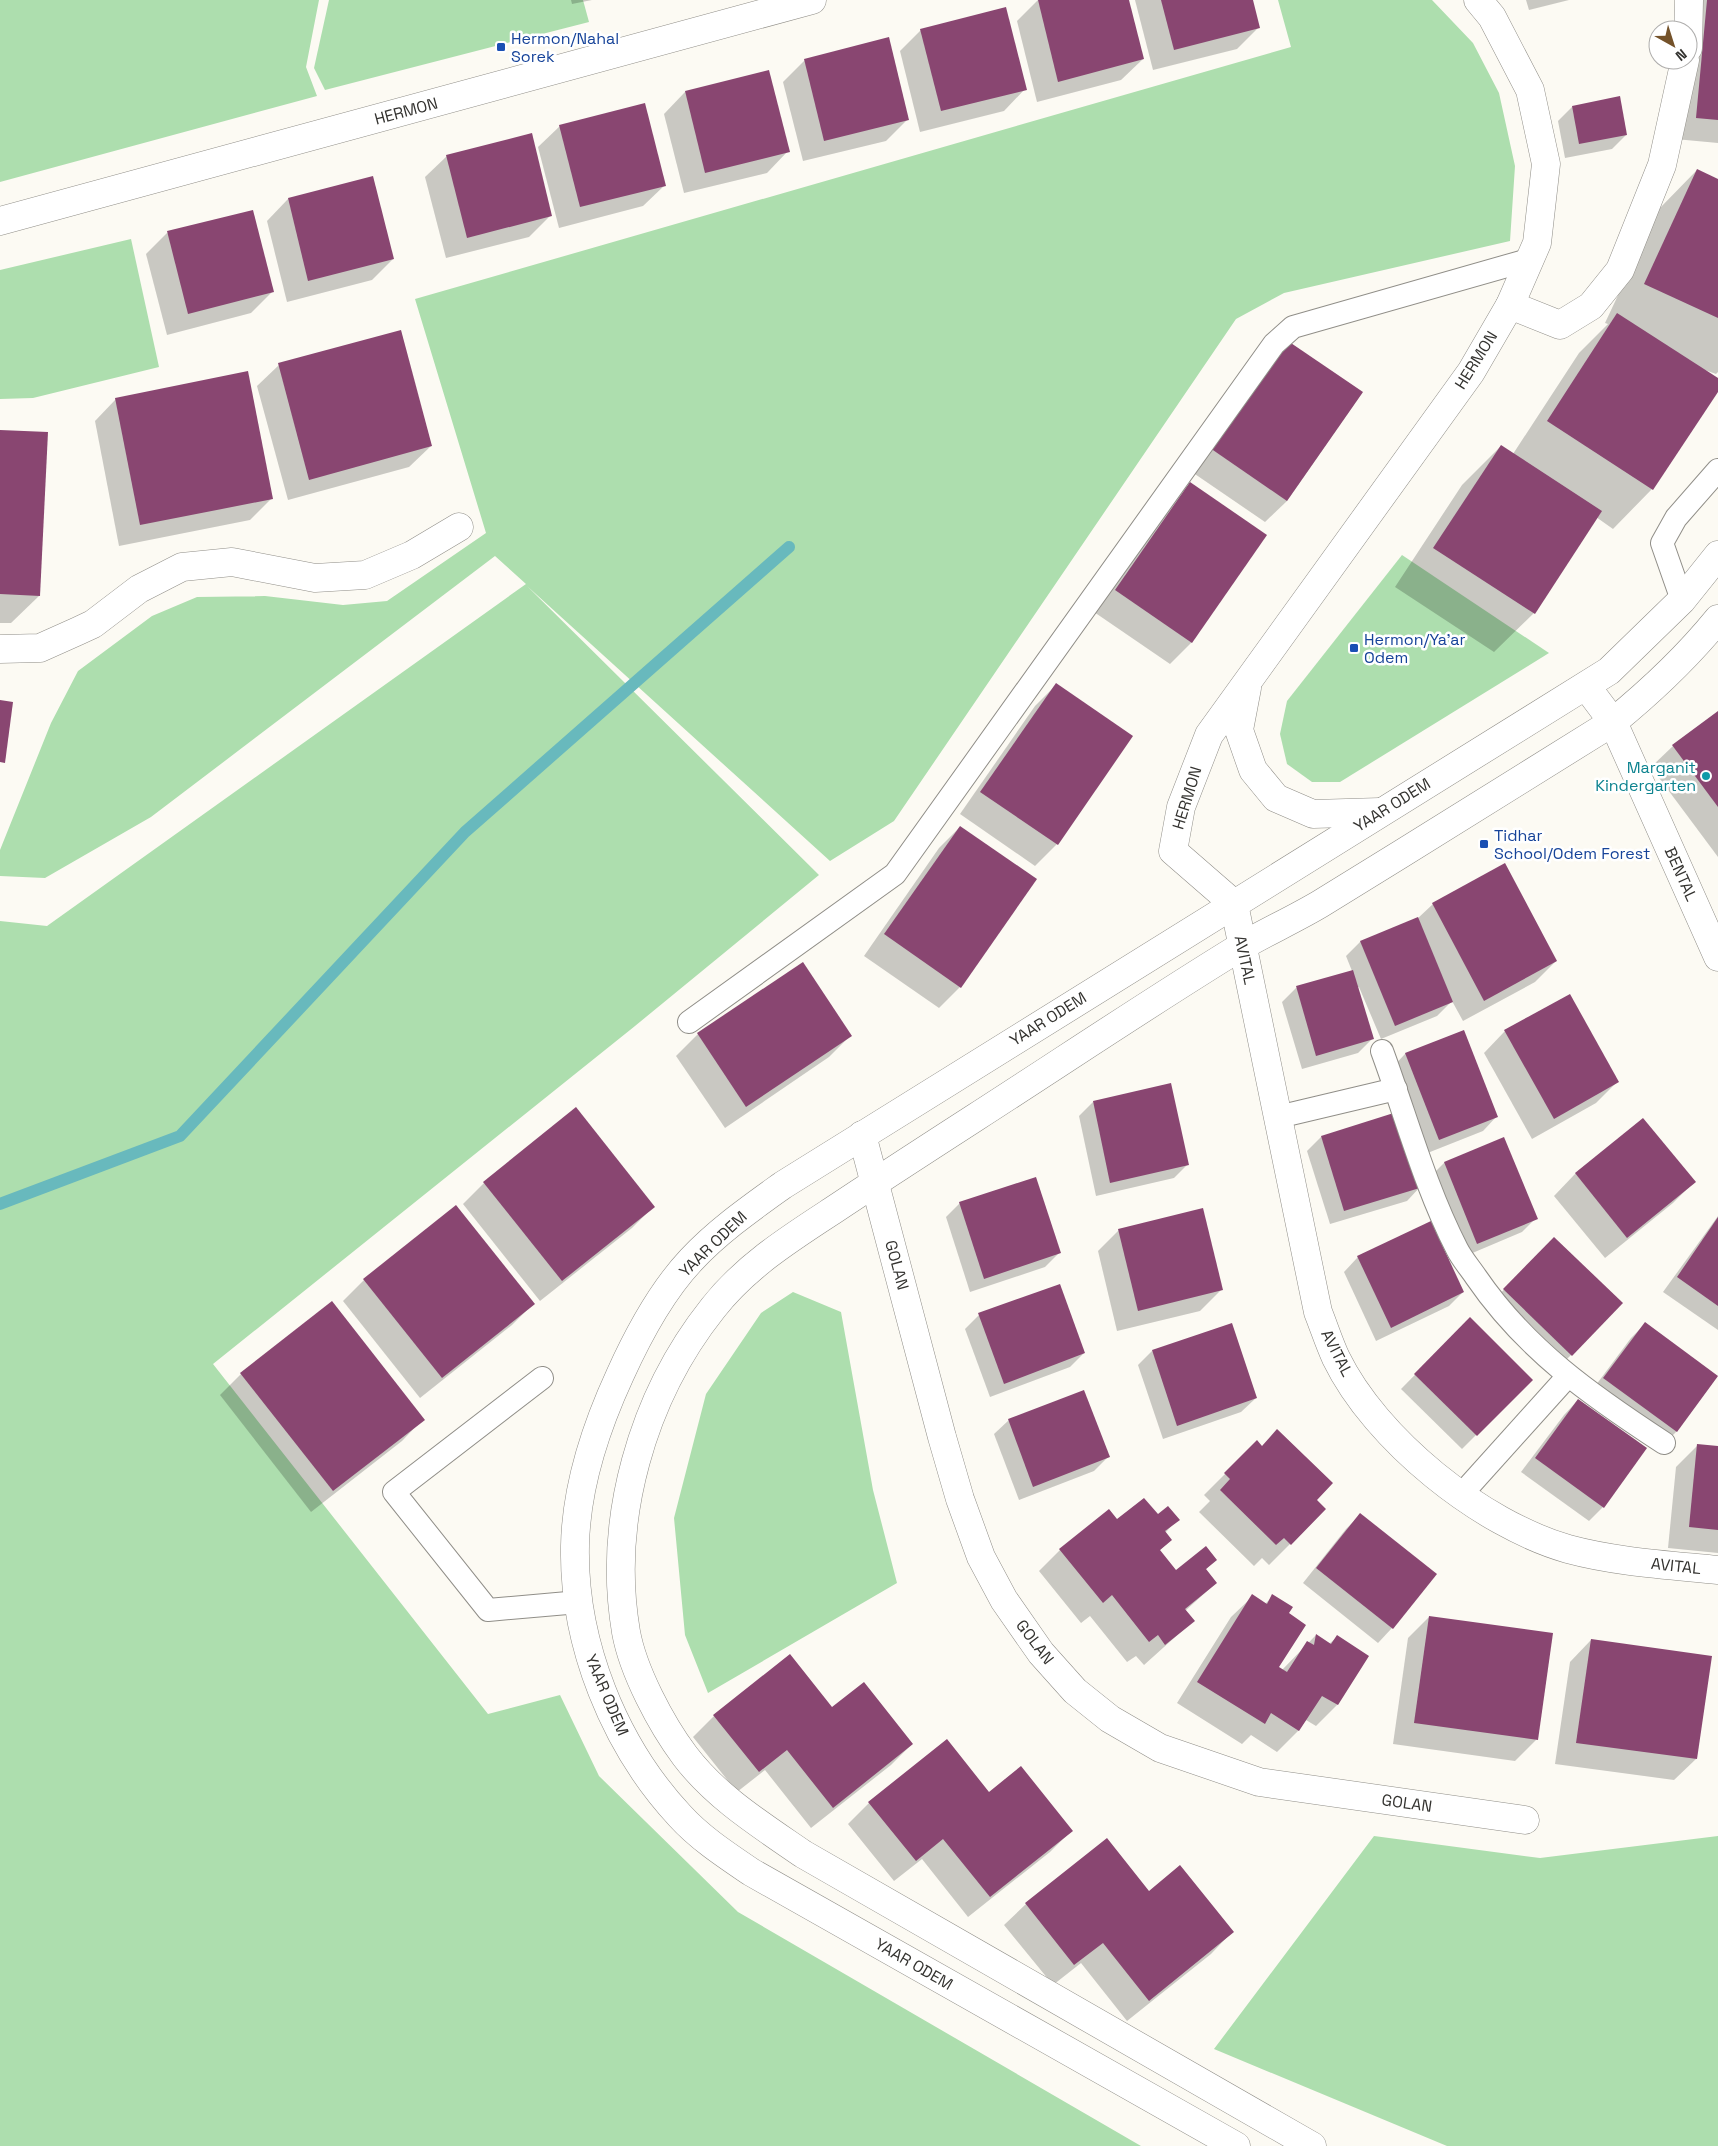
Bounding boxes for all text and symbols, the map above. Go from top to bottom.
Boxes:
north arrow [1648,20,1698,70]
place label: Hermon/Nahal Sorek [511,28,619,67]
marker: Hermon/Nahal Sorek [495,41,507,53]
text: N [1672,45,1690,65]
street label: HERMON [372,92,440,130]
street label: HERMON [1450,327,1502,393]
place label: Hermon/Ya'ar Odem [1364,629,1466,668]
marker: Hermon/Ya'ar Odem [1348,642,1360,654]
place label: Marganit Kindergarten [1595,757,1696,796]
street label: HERMON [1167,764,1207,832]
marker: Marganit Kindergarten [1700,770,1712,782]
street label: YAAR ODEM [1350,773,1434,837]
place label: Tidhar School/Odem Forest [1494,825,1650,864]
marker: Tidhar School/Odem Forest [1478,838,1490,850]
street label: BENTAL [1660,844,1702,905]
street label: AVITAL [1230,933,1261,987]
street label: YAAR ODEM [1006,987,1090,1051]
street label: YAAR ODEM [675,1206,751,1282]
street label: GOLAN [880,1238,914,1292]
street label: AVITAL [1316,1326,1358,1380]
street label: AVITAL [1650,1553,1702,1579]
street label: GOLAN [1011,1615,1059,1669]
street label: YAAR ODEM [580,1651,634,1739]
street label: GOLAN [1380,1789,1434,1817]
street label: YAAR ODEM [871,1933,957,1995]

